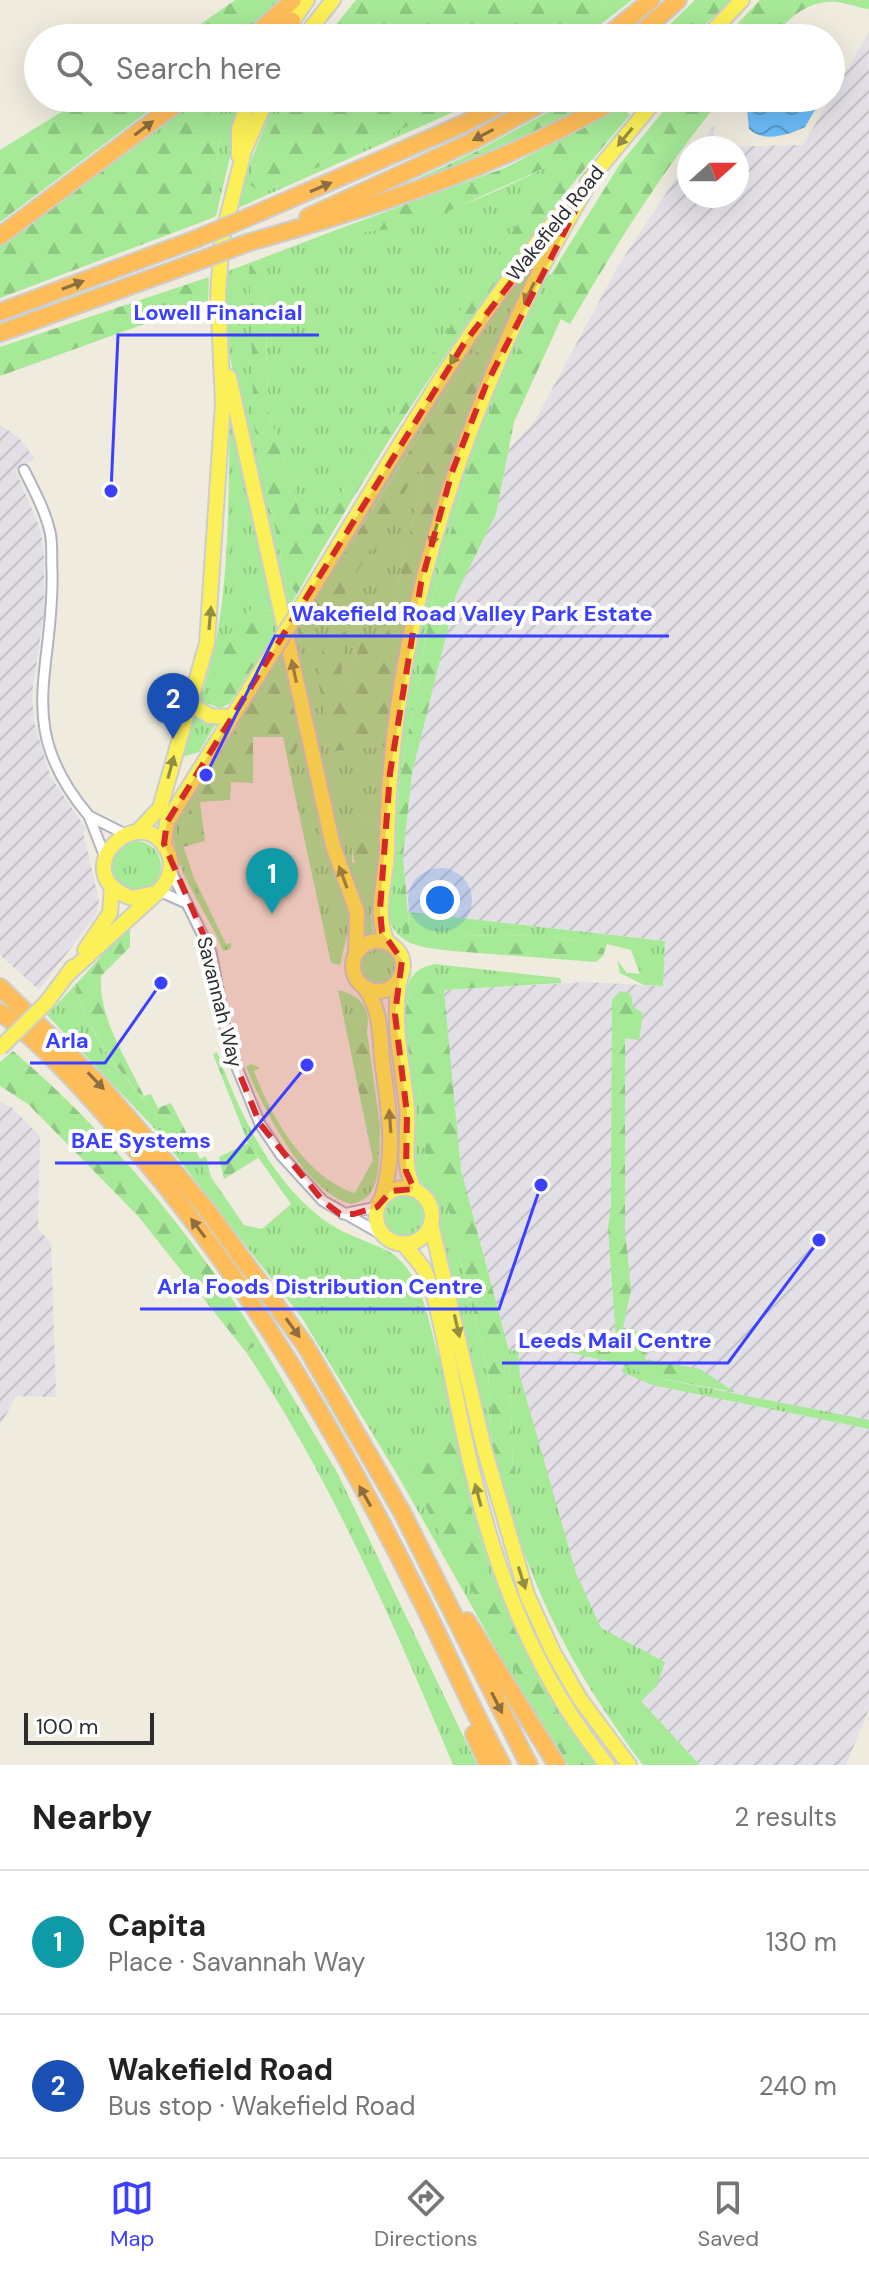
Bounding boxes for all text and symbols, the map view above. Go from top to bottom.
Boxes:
search box [24,24,845,112]
icon: search [52,46,96,90]
text: Search here [116,49,282,88]
one-way arrow [134,121,155,137]
one-way arrow [617,127,634,147]
one-way arrow [471,129,494,142]
north arrow [677,136,749,208]
street label: Wakefield Road [500,160,610,286]
one-way arrow [309,180,333,193]
one-way arrow [61,278,85,291]
one-way arrow [522,282,536,305]
callout: Lowell Financial [118,289,319,335]
text: Lowell Financial [133,298,303,327]
one-way arrow [450,344,464,366]
one-way arrow [428,522,440,547]
callout: Wakefield Road Valley Park Estate [275,590,669,636]
text: Wakefield Road Valley Park Estate [291,599,653,628]
one-way arrow [203,605,216,630]
one-way arrow [287,658,300,683]
pin: 2 [147,673,199,739]
one-way arrow [166,754,178,779]
pin: 1 [246,848,298,914]
one-way arrow [336,865,349,889]
your location [420,880,460,920]
street label: Savannah Way [191,934,249,1070]
callout: Arla [30,1017,105,1063]
text: Arla [45,1026,89,1055]
one-way arrow [86,1071,104,1090]
one-way arrow [383,1108,396,1133]
callout: BAE Systems [55,1117,227,1163]
text: BAE Systems [71,1126,211,1155]
one-way arrow [190,1218,206,1239]
callout: Arla Foods Distribution Centre [140,1263,499,1309]
text: Arla Foods Distribution Centre [157,1272,483,1301]
one-way arrow [451,1314,464,1339]
one-way arrow [284,1317,300,1338]
callout: Leeds Mail Centre [502,1317,728,1363]
text: Leeds Mail Centre [518,1326,712,1355]
one-way arrow [472,1482,484,1507]
one-way arrow [359,1485,373,1507]
one-way arrow [516,1566,528,1590]
one-way arrow [490,1692,504,1715]
scale bar [24,1709,154,1745]
text: 100 m [36,1712,98,1741]
text: Nearby [32,1795,152,1840]
text: 2 results [734,1800,837,1834]
text: Capita [108,1906,206,1945]
text: 1 [53,1925,63,1959]
text: 130 m [766,1925,837,1959]
text: Place · Savannah Way [108,1945,366,1979]
text: Wakefield Road [108,2050,333,2089]
text: 2 [50,2069,66,2103]
text: 240 m [759,2069,837,2103]
text: Bus stop · Wakefield Road [108,2089,415,2123]
tab: Map [110,2176,154,2253]
tab: Directions [374,2176,478,2253]
tab: Saved [697,2176,759,2253]

